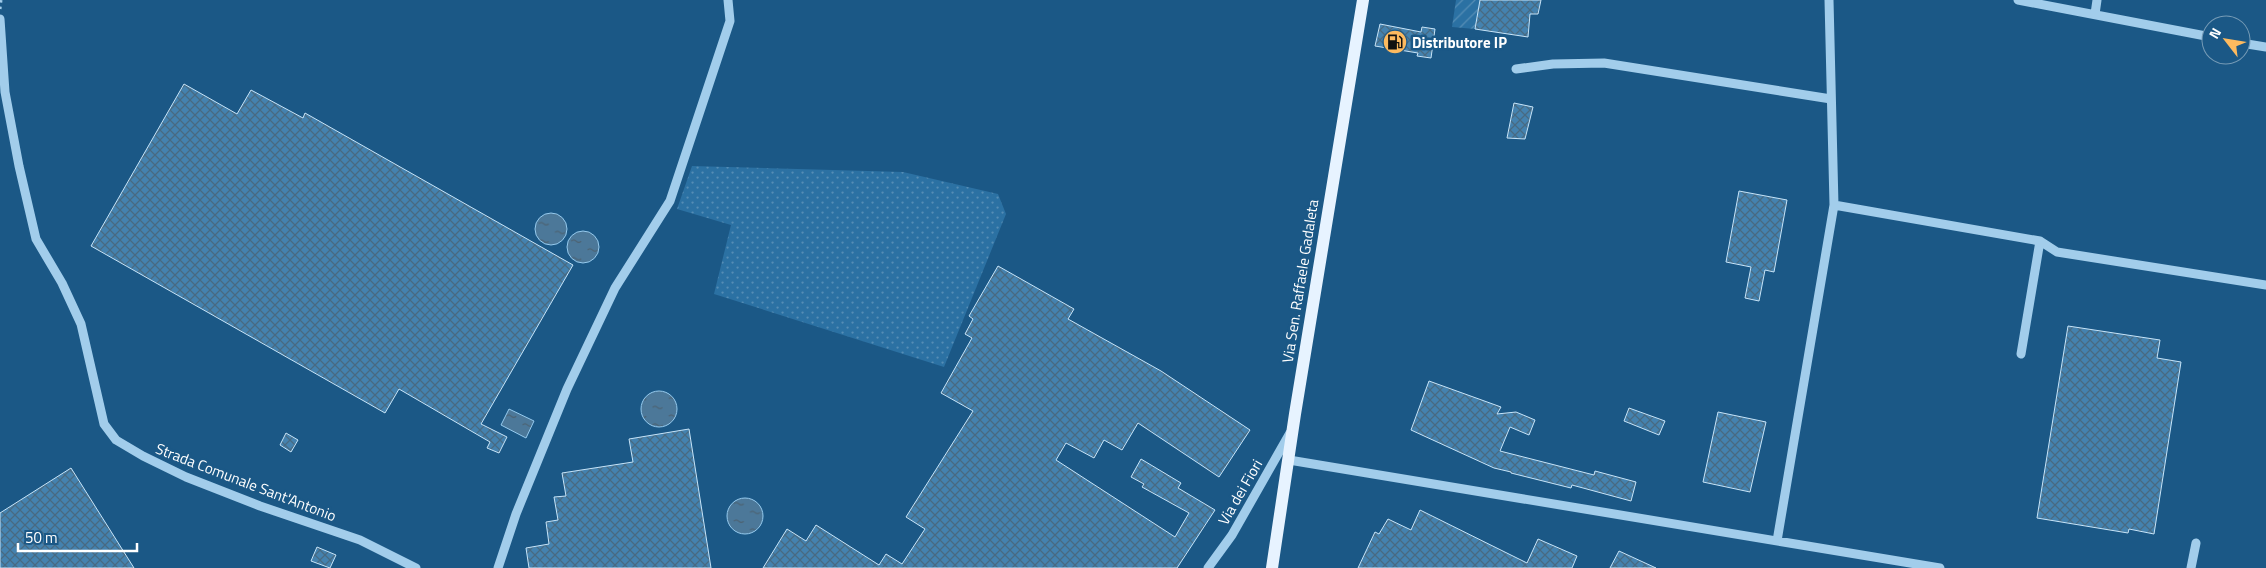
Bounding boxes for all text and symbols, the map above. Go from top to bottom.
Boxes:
north arrow [2201,15,2251,65]
text: N [2203,23,2226,43]
fuel station icon: Distributore IP [1382,29,1408,55]
place label: Distributore IP [1412,31,1507,54]
street label: Via Sen. Raffaele Gadaleta [1276,197,1324,364]
street label: Strada Comunale Sant'Antonio [152,437,340,527]
street label: Via dei Fiori [1212,455,1268,529]
scale bar [18,520,136,552]
text: 50 m [25,526,58,549]

